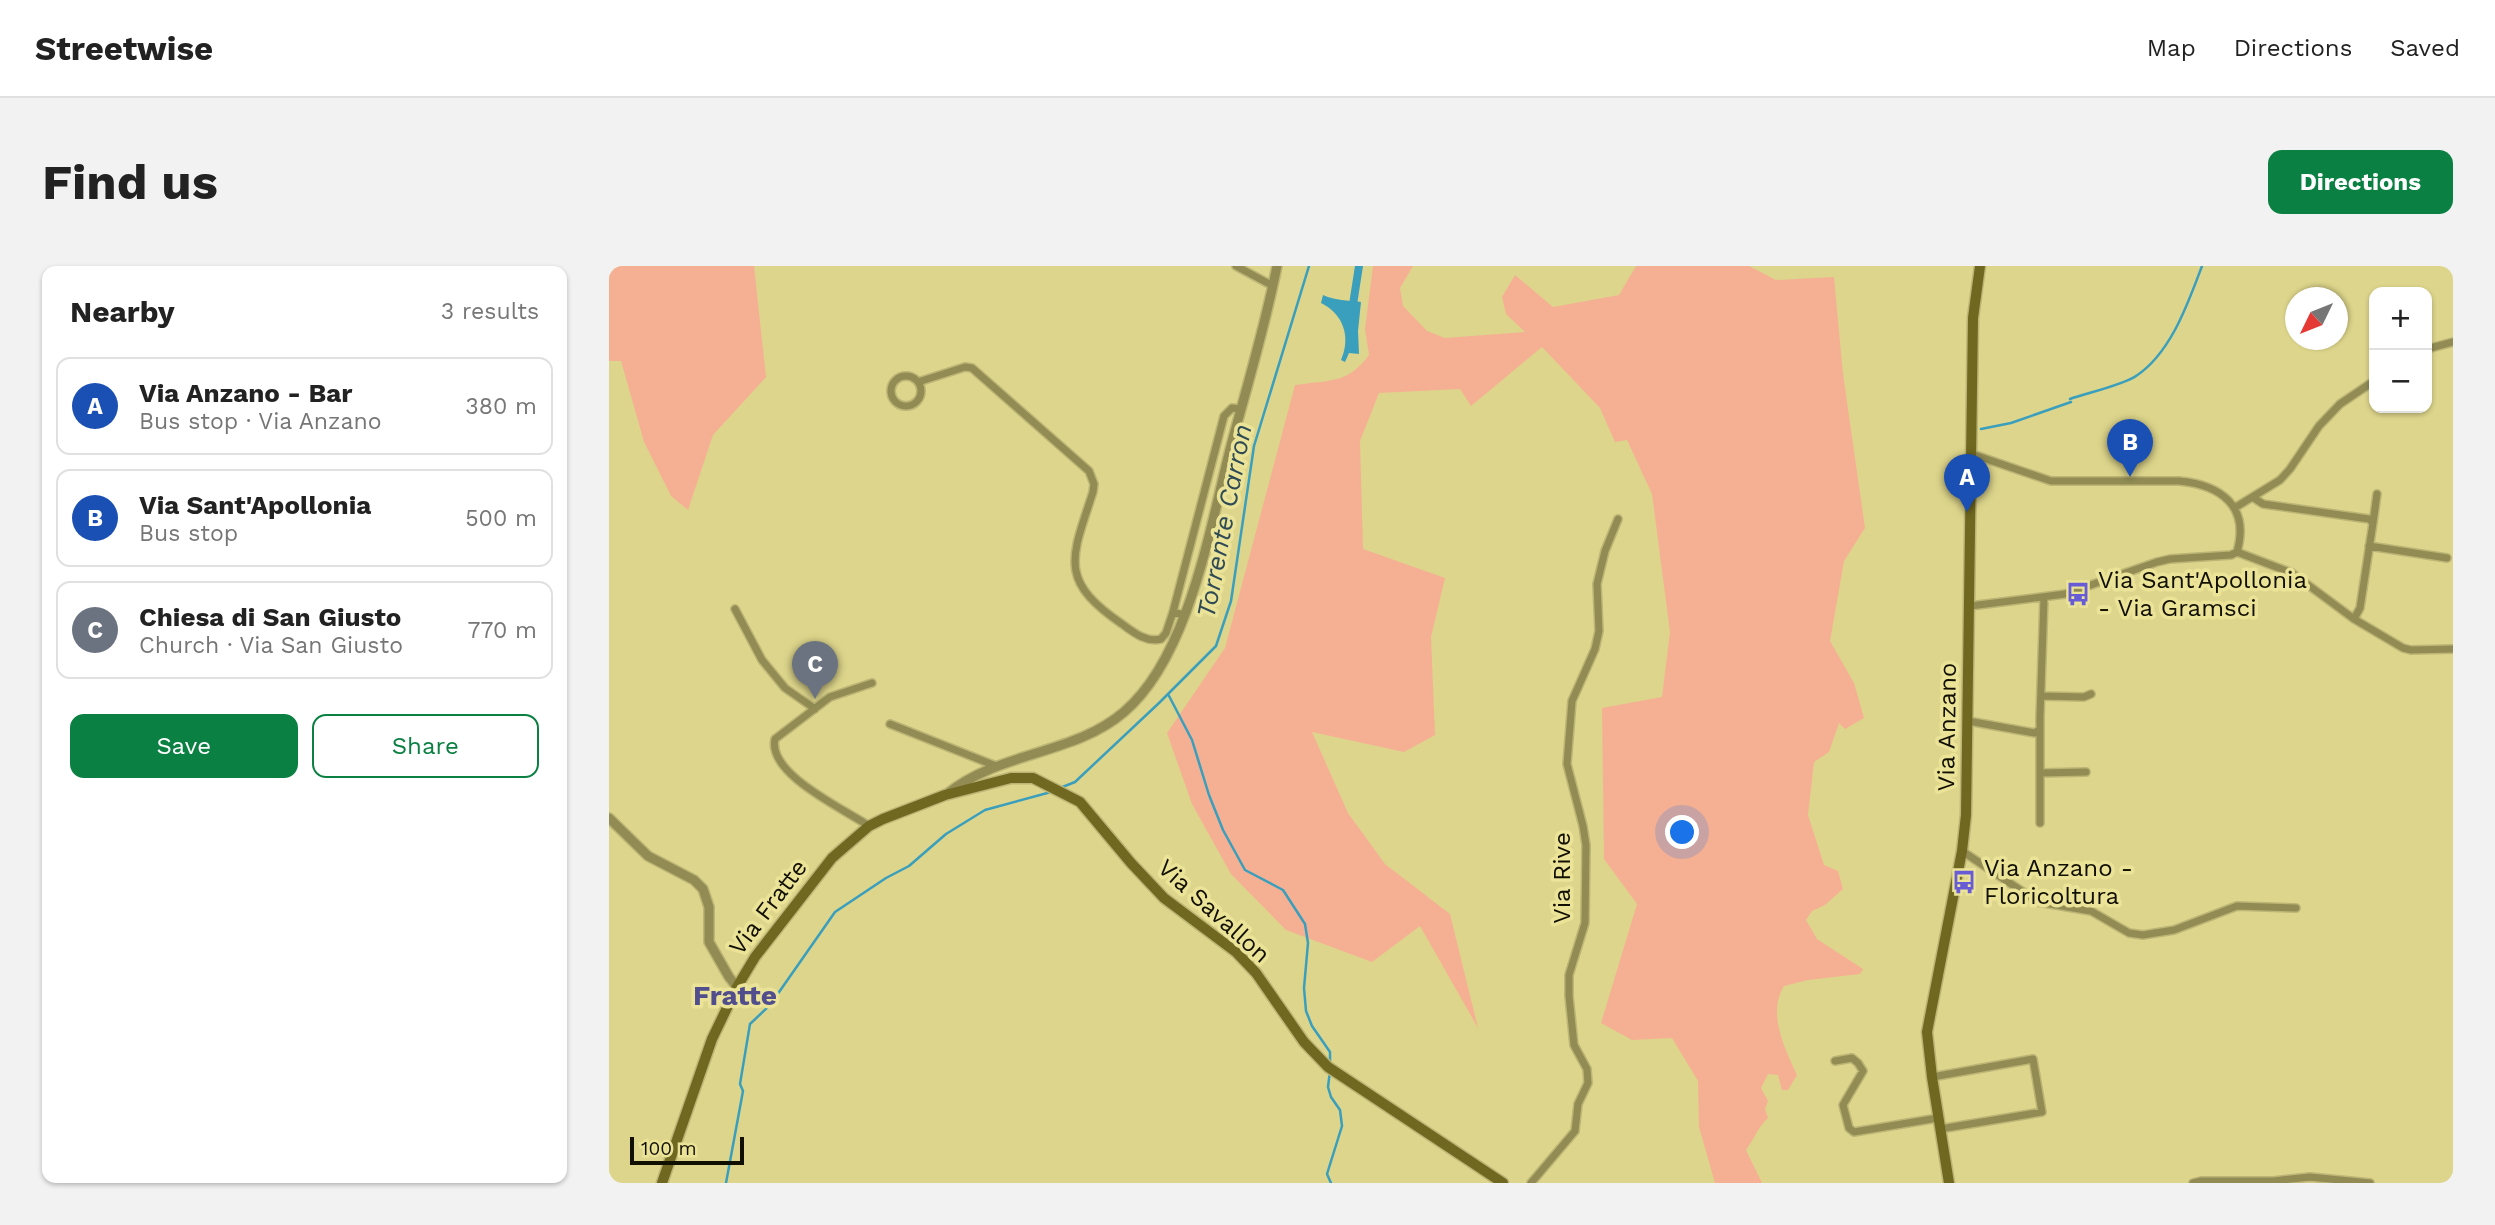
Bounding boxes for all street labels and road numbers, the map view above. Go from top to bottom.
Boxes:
street label: Via Anzano [1932,662,1962,792]
street label: Via Rive [1548,832,1576,924]
street label: Via Savallon [1152,853,1276,969]
street label: Via Fratte [723,854,813,960]

